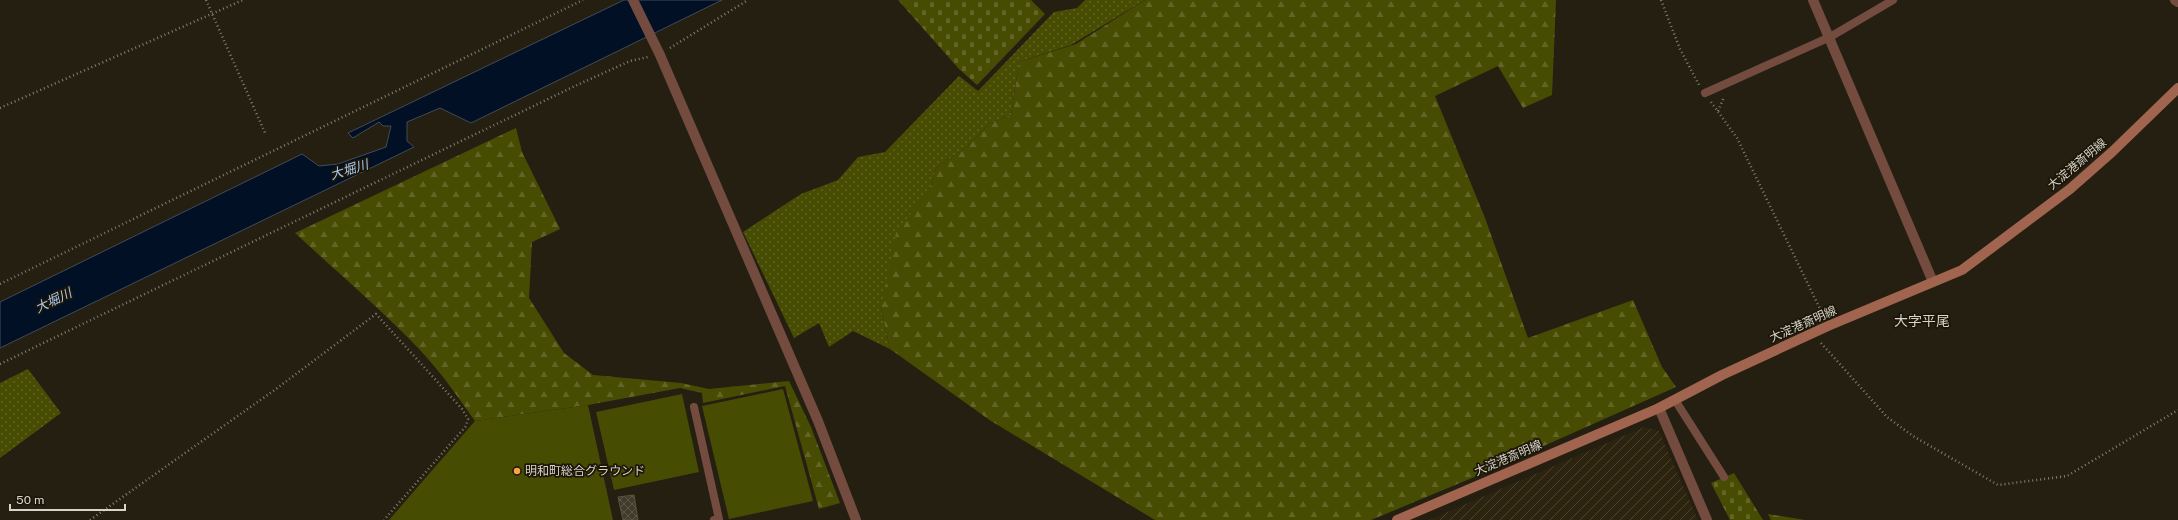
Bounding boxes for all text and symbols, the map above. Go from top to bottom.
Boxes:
street label: 大淀港斎明線 [2045,135,2109,193]
water label: 大堀川 [328,156,372,182]
water label: 大堀川 [32,284,76,316]
street label: 大淀港斎明線 [1767,303,1839,345]
district label: 大字平尾 [1894,313,1950,329]
street label: 大淀港斎明線 [1472,437,1544,479]
place label: 明和町総合グラウンド [525,464,645,478]
marker: 明和町総合グラウンド [512,466,522,476]
scale bar [10,486,125,512]
text: 50 m [16,493,44,507]

